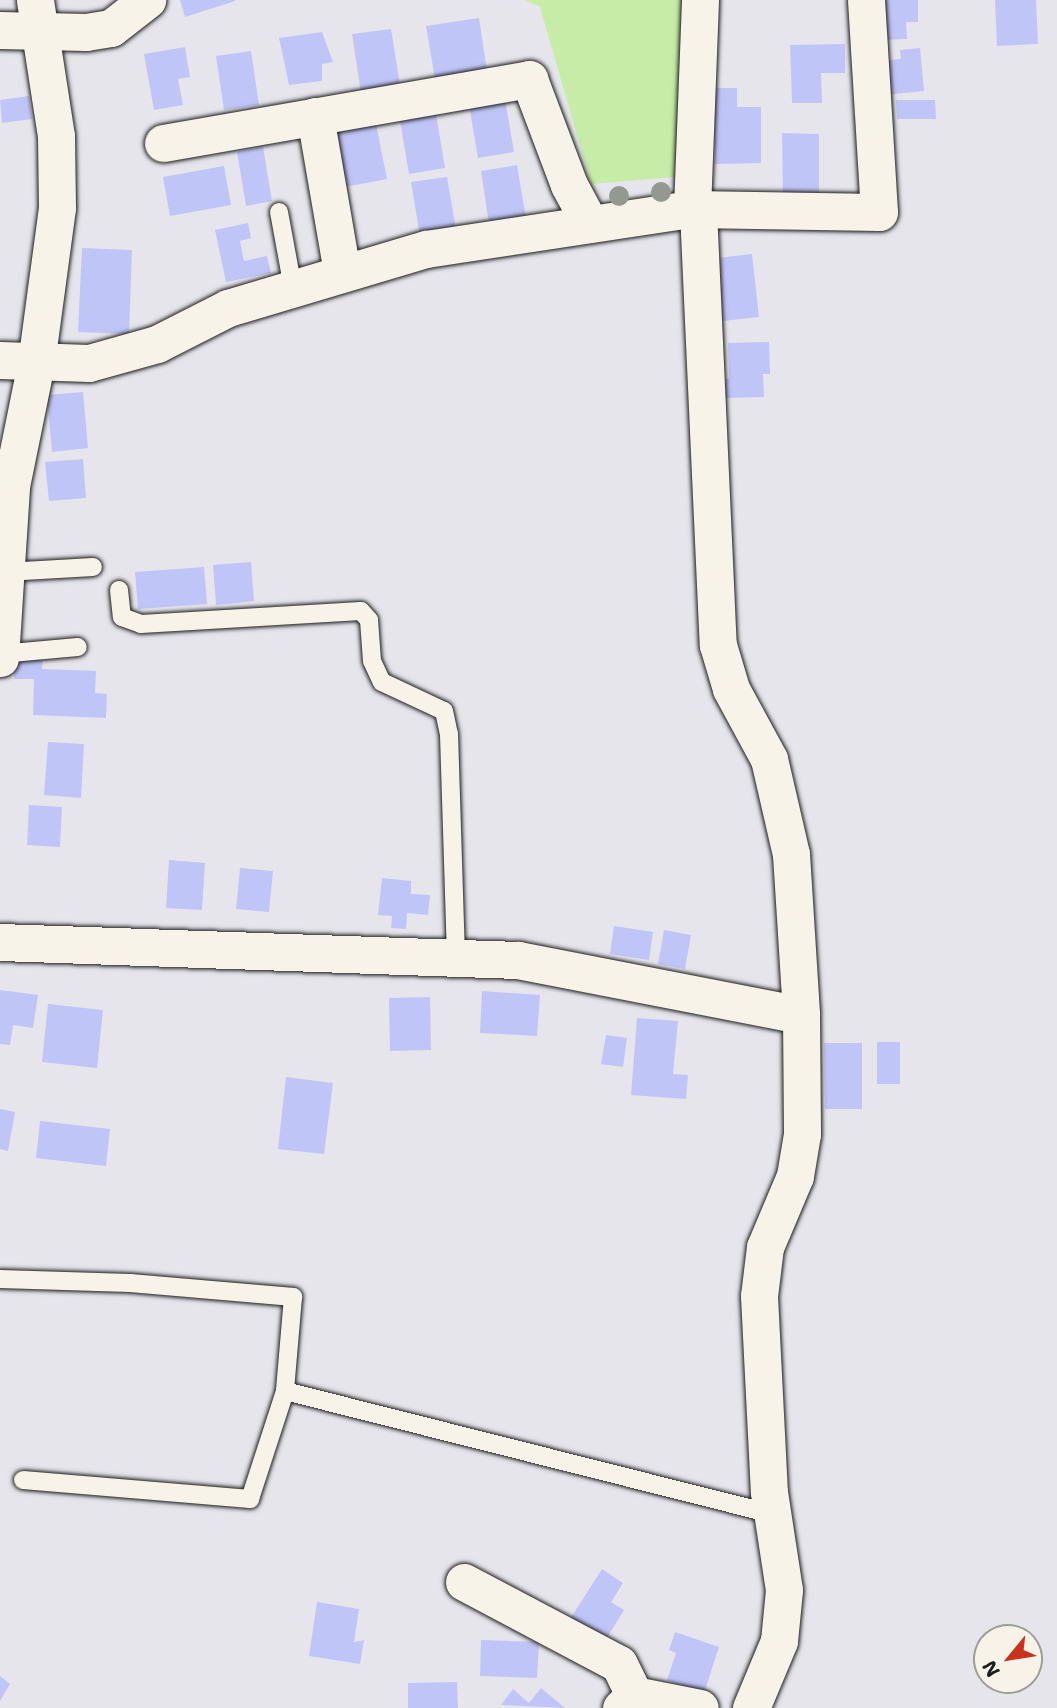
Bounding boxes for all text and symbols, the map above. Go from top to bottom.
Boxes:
north arrow [973,1624,1043,1694]
text: N [977,1656,1006,1682]

